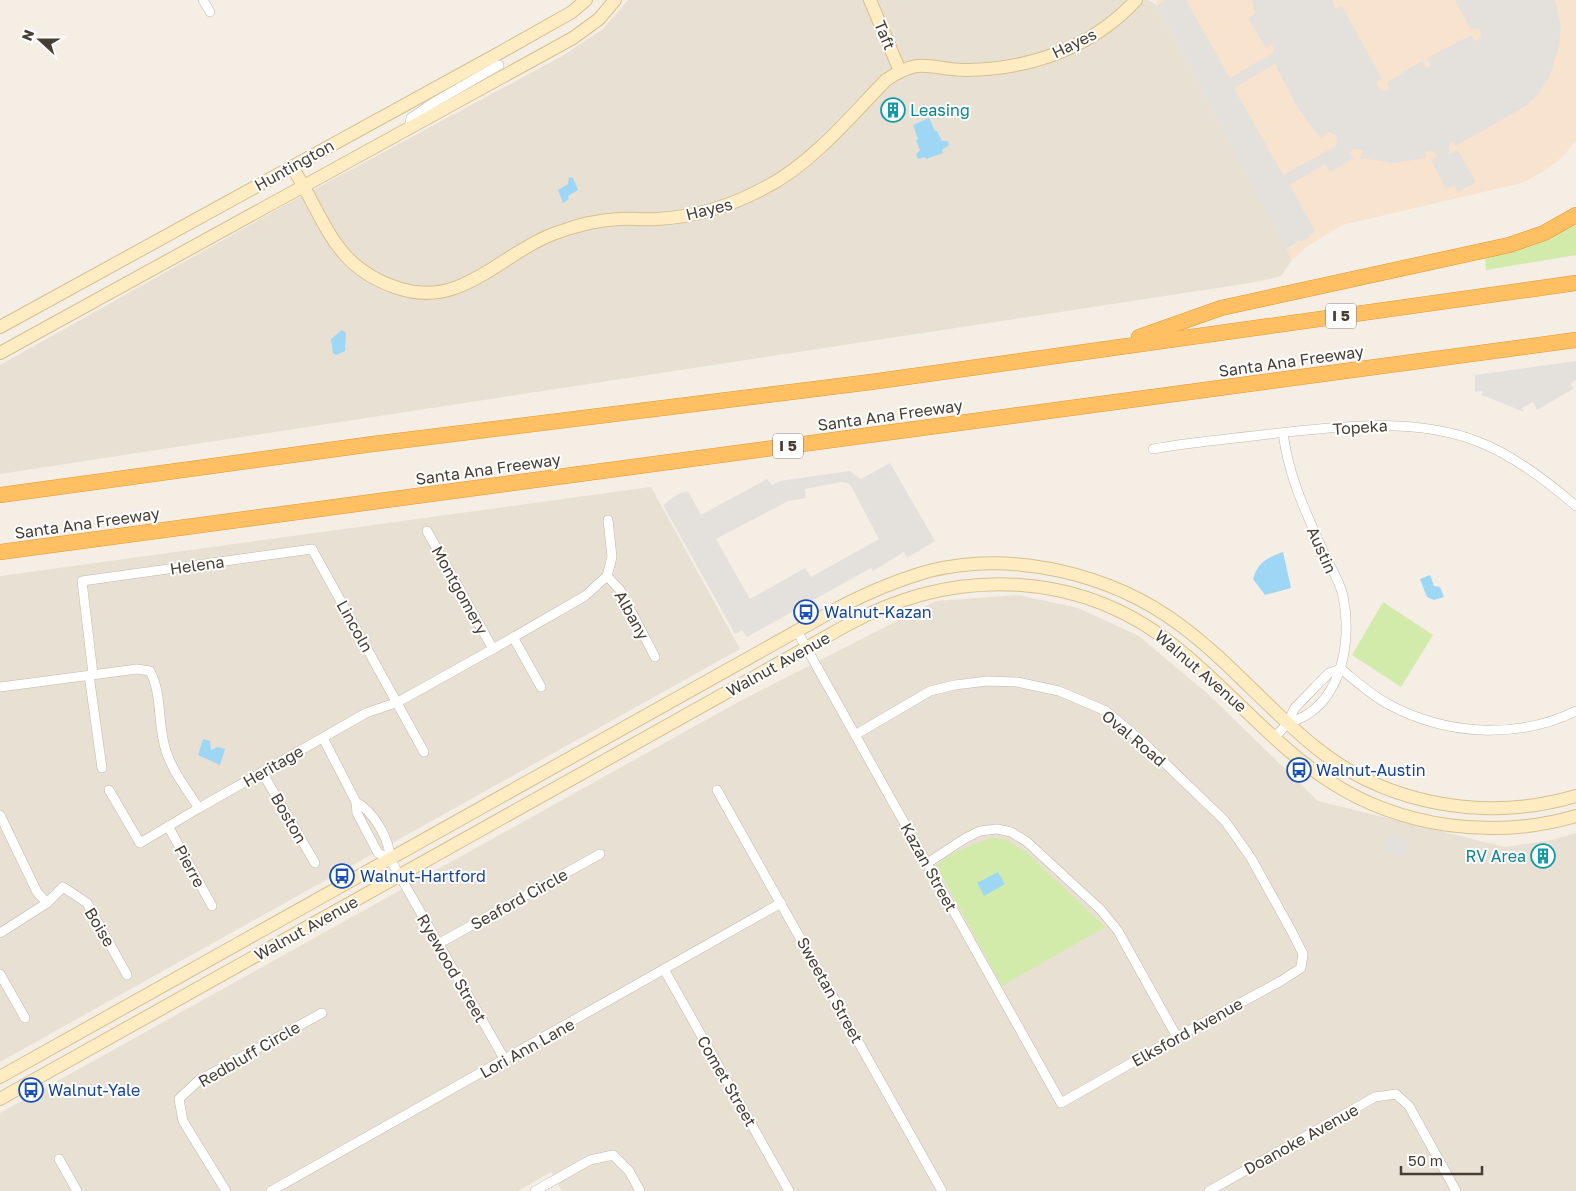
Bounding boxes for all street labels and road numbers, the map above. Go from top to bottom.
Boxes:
street label: Taft [870,17,900,53]
street label: Hayes [1048,24,1100,62]
street label: Huntington [251,135,337,195]
street label: Hayes [684,194,734,224]
road number: I 5 [1326,304,1356,328]
street label: Santa Ana Freeway [1217,341,1365,381]
street label: Santa Ana Freeway [816,395,964,435]
street label: Topeka [1332,415,1388,439]
road number: I 5 [773,434,803,458]
street label: Santa Ana Freeway [414,449,562,489]
street label: Santa Ana Freeway [13,503,161,543]
street label: Austin [1303,524,1341,576]
street label: Montgomery [427,542,493,638]
street label: Helena [169,551,225,579]
street label: Albany [610,587,654,643]
street label: Lincoln [333,596,377,656]
street label: Walnut Avenue [1151,626,1251,716]
street label: Walnut Avenue [723,627,833,701]
street label: Oval Road [1098,705,1170,771]
street label: Heritage [239,741,307,791]
street label: Boston [267,789,311,847]
street label: Kazan Street [896,819,962,915]
street label: Pierre [170,841,210,891]
street label: Seaford Circle [467,864,571,934]
street label: Walnut Avenue [251,891,361,965]
street label: Boise [81,904,119,950]
street label: Ryewood Street [413,910,491,1026]
street label: Sweetan Street [793,934,867,1046]
street label: Elksford Avenue [1128,993,1246,1071]
street label: Lori Ann Lane [476,1014,578,1082]
street label: Redbluff Circle [194,1017,304,1091]
street label: Comet Street [693,1032,761,1130]
street label: Doanoke Avenue [1240,1099,1362,1179]

